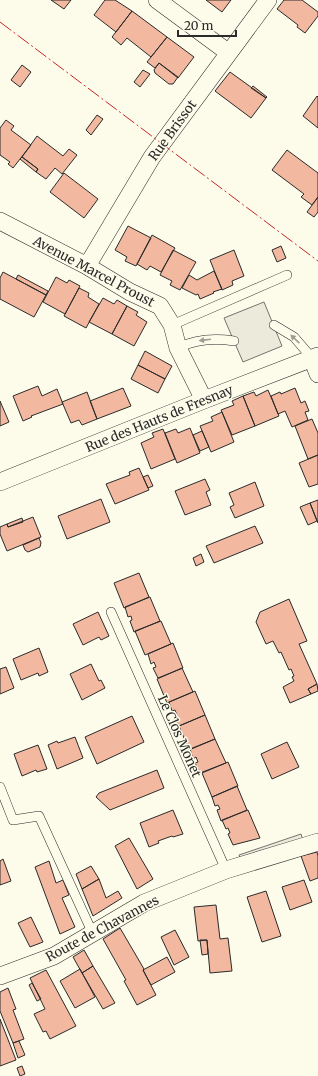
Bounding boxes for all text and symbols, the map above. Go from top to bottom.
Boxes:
scale bar [178,12,236,38]
text: 20 m [184,18,213,33]
street label: Rue Brissot [145,97,200,164]
street label: Avenue Marcel Proust [29,232,157,311]
one-way arrow [290,334,300,344]
one-way arrow [199,337,212,343]
street label: Rue des Hauts de Fresnay [83,381,236,456]
street label: Le Clos Monet [154,692,205,780]
street label: Route de Chavannes [43,891,162,965]

